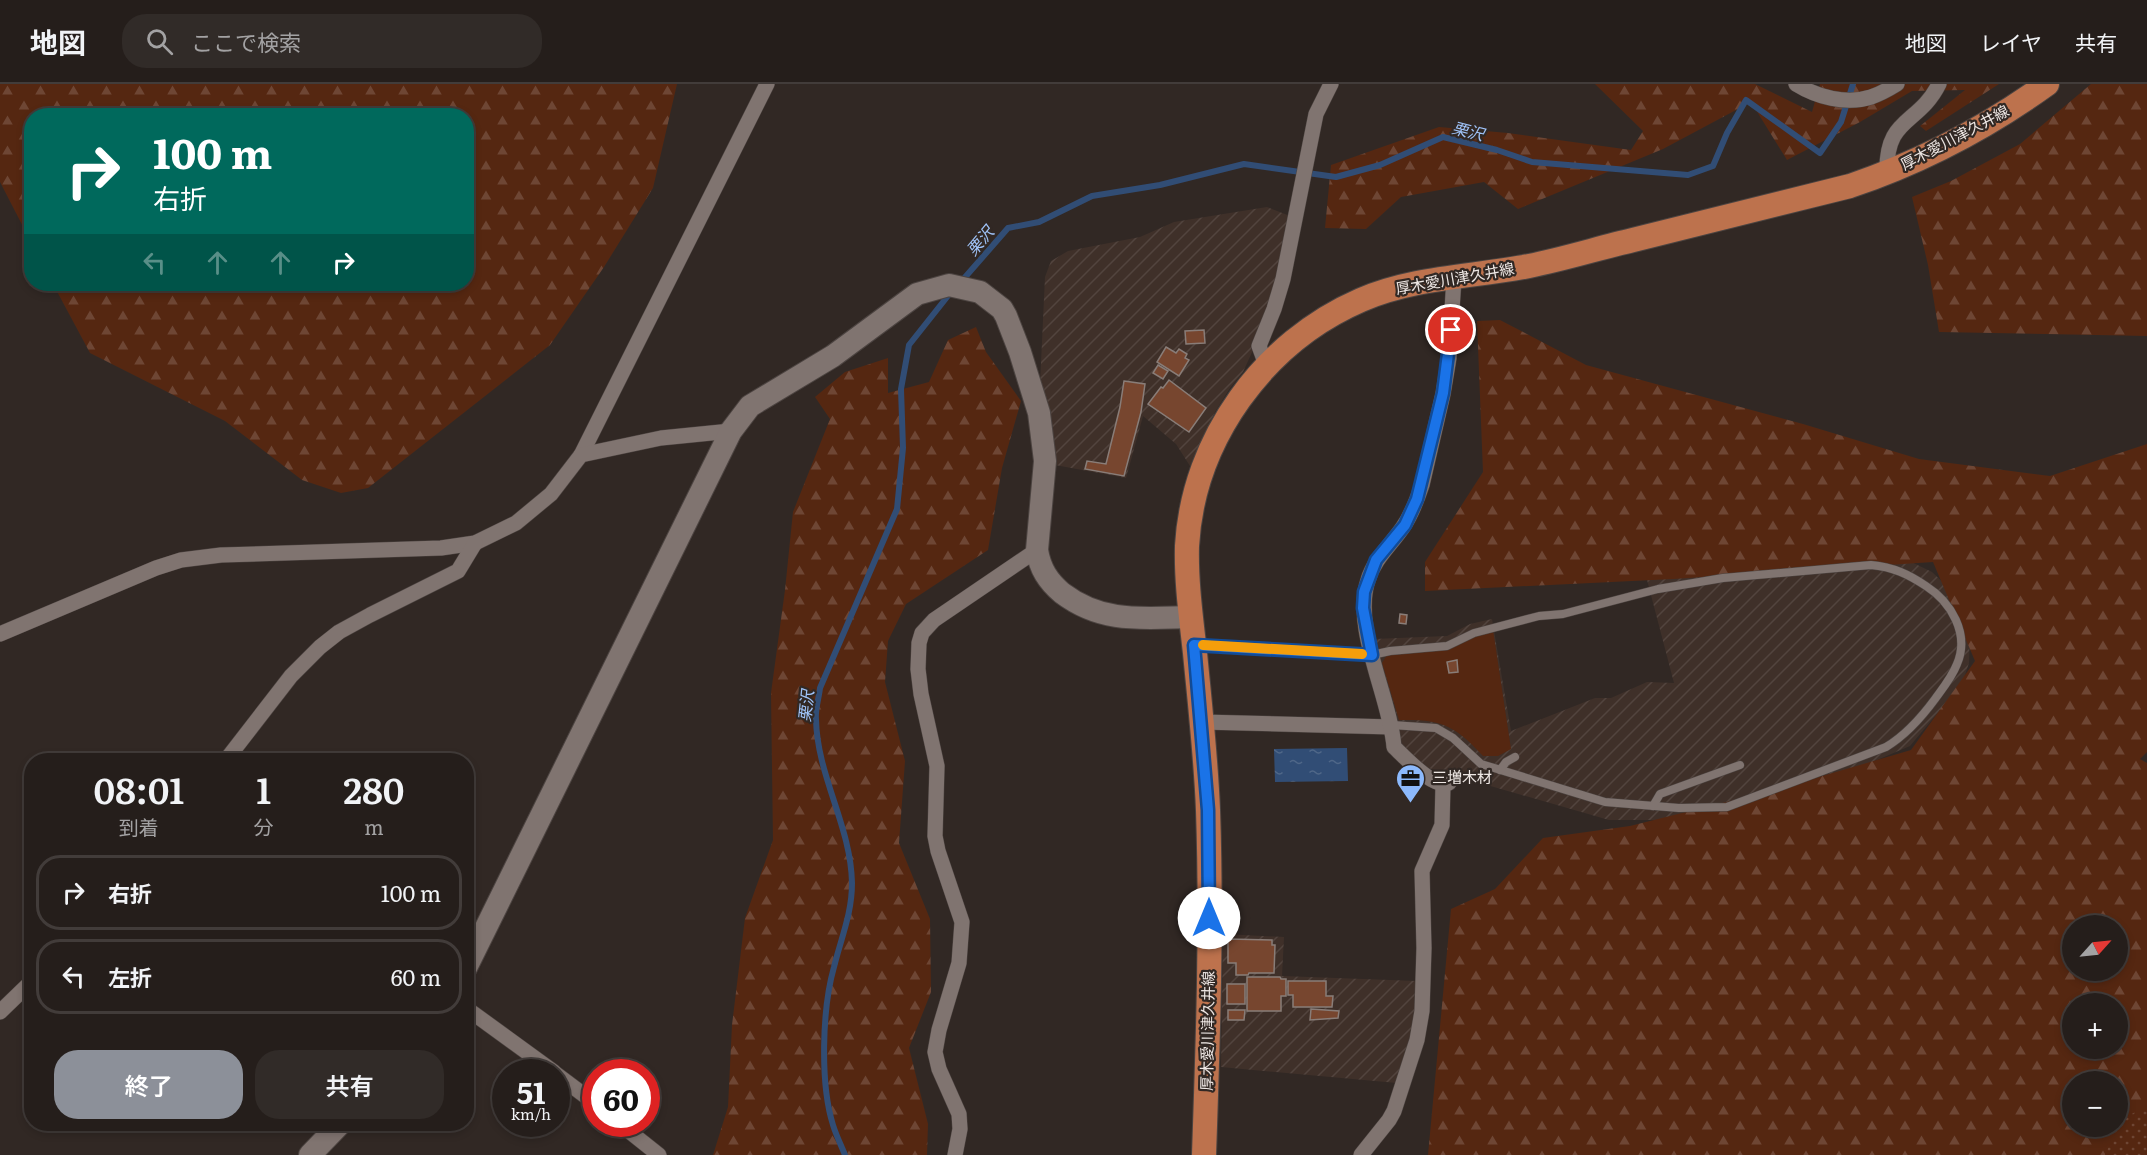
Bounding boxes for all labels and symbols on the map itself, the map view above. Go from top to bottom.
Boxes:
street label: 厚木愛川津久井線 [1896,98,2013,175]
water label: 栗沢 [1450,115,1489,146]
water label: 栗沢 [960,219,1000,260]
street label: 厚木愛川津久井線 [1394,256,1516,299]
pin [1425,304,1476,355]
water label: 栗沢 [791,687,819,723]
office icon: 三増木材 [1395,762,1427,804]
place label: 三増木材 [1432,765,1492,788]
position arrow [1177,886,1241,950]
north arrow [2062,915,2128,981]
street label: 厚木愛川津久井線 [1194,971,1219,1091]
speed limit sign: 60 [582,1059,660,1137]

